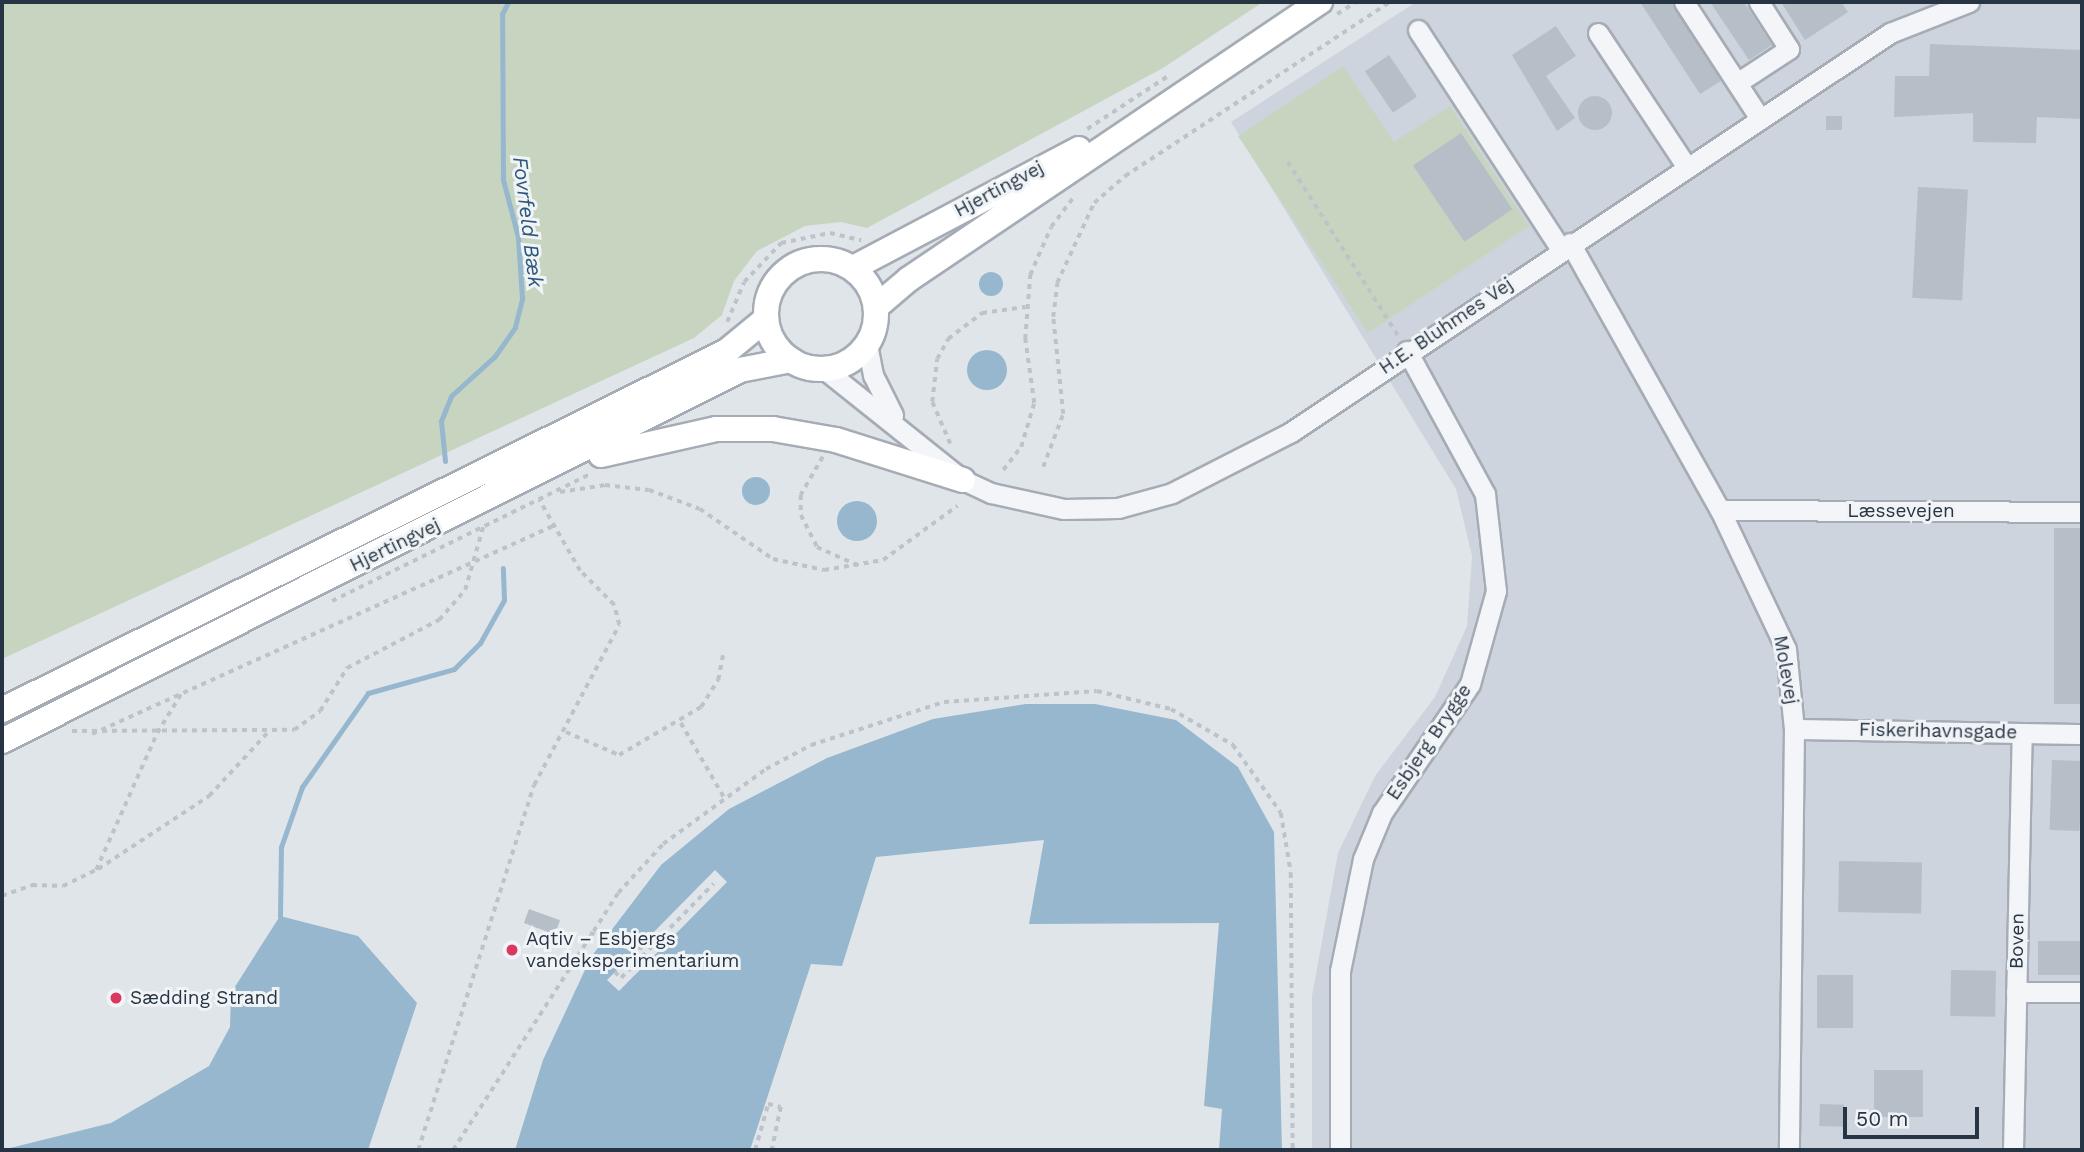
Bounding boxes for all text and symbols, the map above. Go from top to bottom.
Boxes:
water label: Fovrfeld Bæk [507,155,549,289]
street label: Hjertingvej [950,156,1048,222]
street label: H.E. Bluhmes Vej [1374,273,1518,379]
street label: Læssevejen [1847,500,1955,522]
street label: Hjertingvej [346,513,444,577]
street label: Molevej [1769,634,1803,706]
street label: Esbjerg Brygge [1382,680,1476,804]
street label: Fiskerihavnsgade [1859,718,2017,744]
street label: Boven [2005,913,2029,969]
place label: Aqtiv – Esbjergs vandeksperimentarium [526,928,739,972]
marker: Aqtiv – Esbjergs vandeksperimentarium [504,942,520,958]
place label: Sædding Strand [130,987,278,1009]
marker: Sædding Strand [108,990,124,1006]
scale bar [1846,1092,1982,1136]
text: 50 m [1856,1106,1908,1131]

